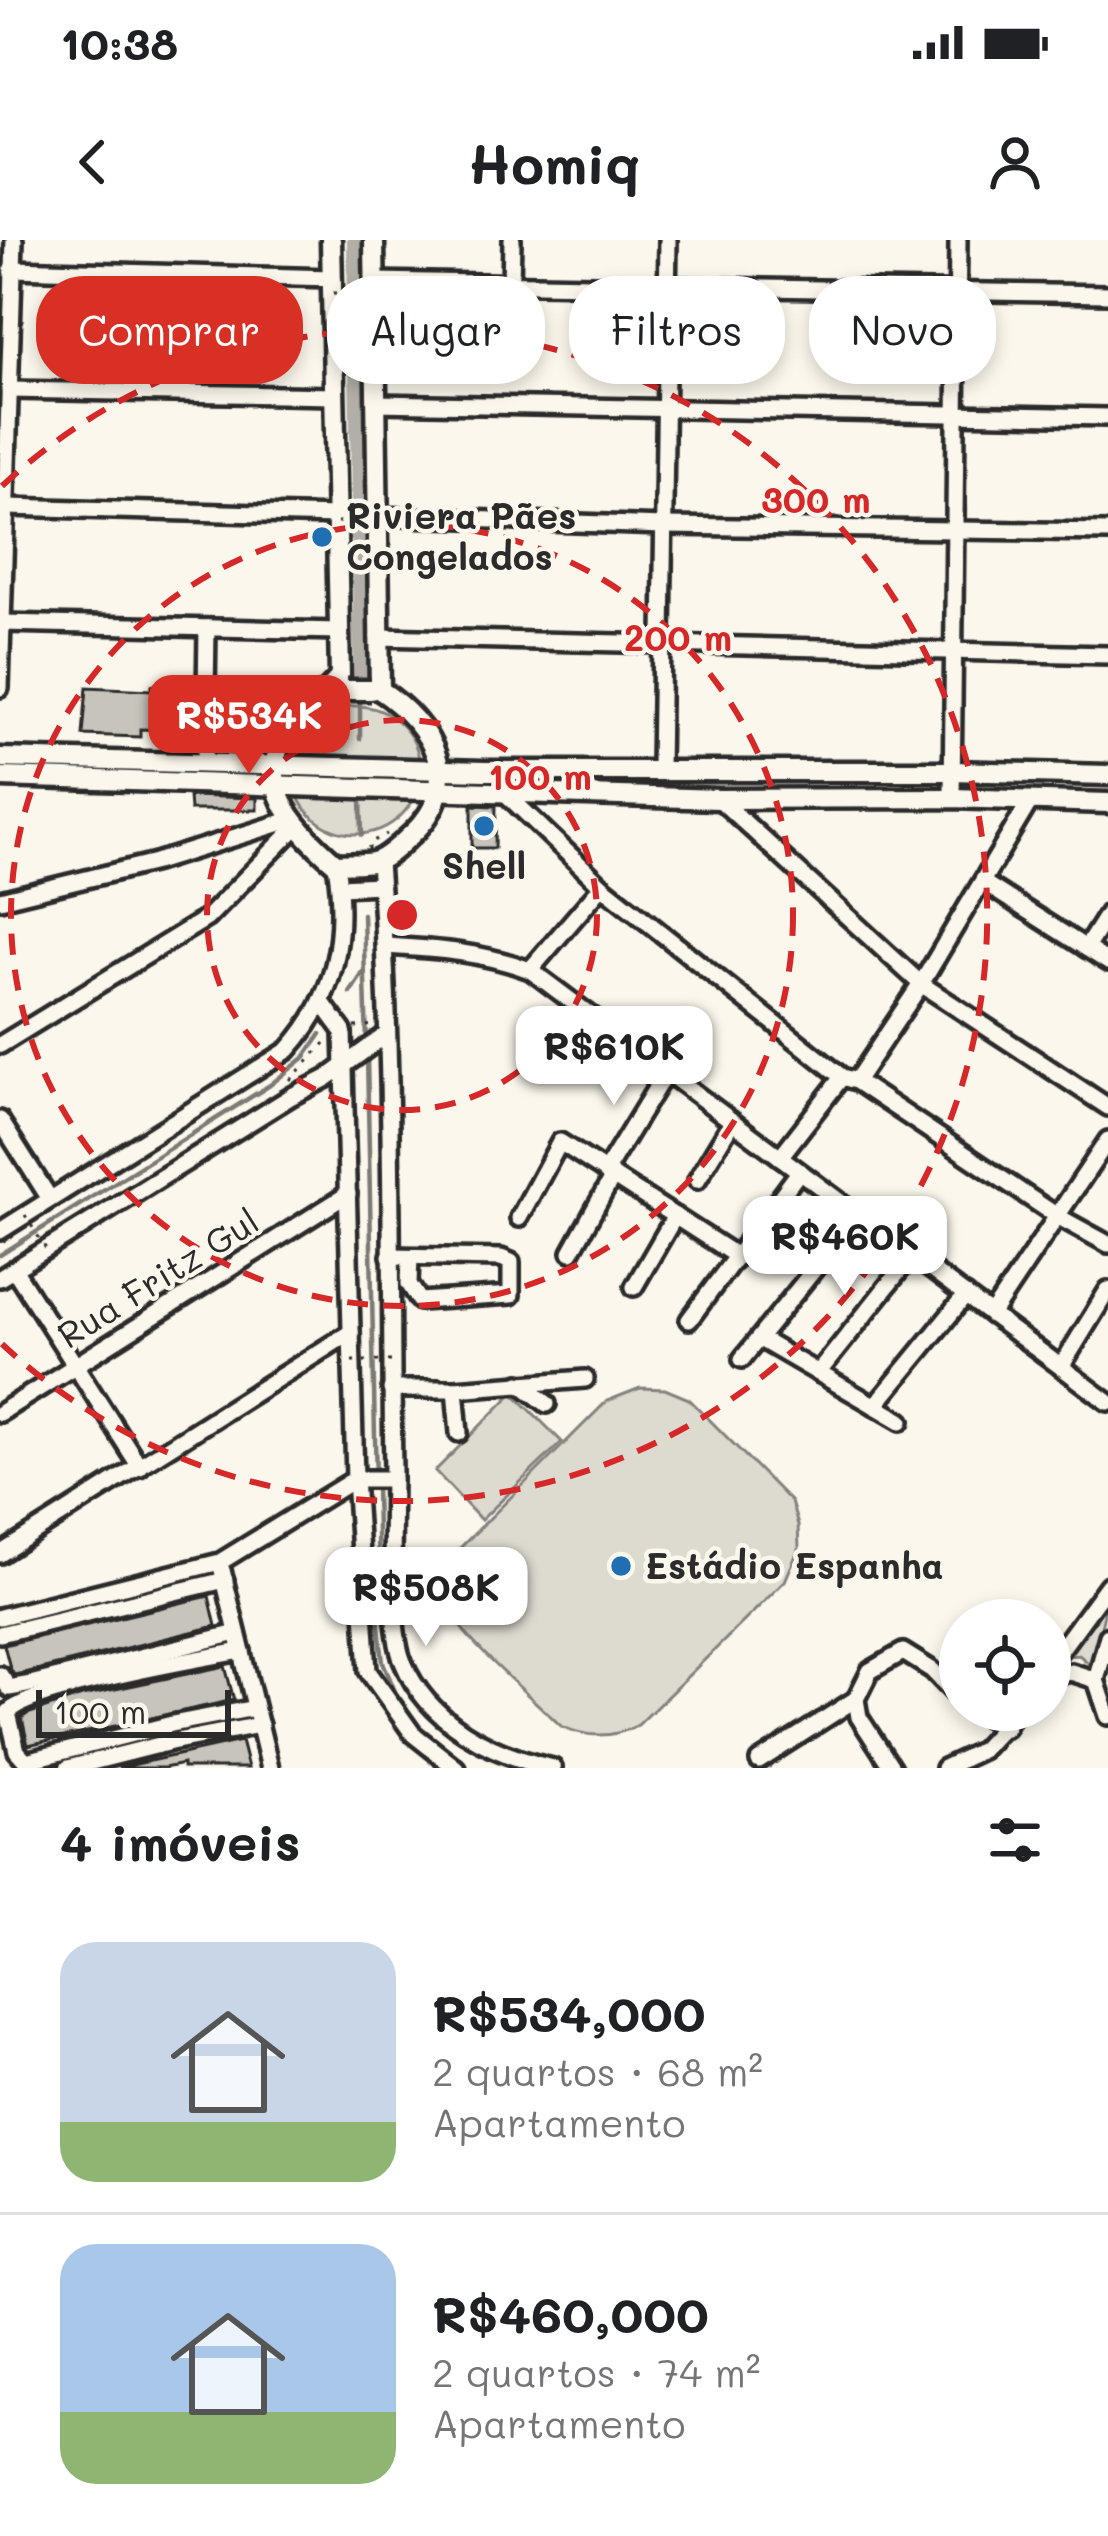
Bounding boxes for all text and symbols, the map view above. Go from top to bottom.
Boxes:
text: 10:38 [60,13,178,71]
text: Homiq [468,127,640,198]
icon: back [60,129,126,195]
icon: person [982,129,1048,195]
chip: Comprar [36,276,303,384]
chip: Alugar [327,276,545,384]
chip: Filtros [569,276,785,384]
chip: Novo [809,276,996,384]
text: 300 m [761,475,871,522]
place label: Riviera Pães Congelados [346,491,576,579]
marker: Riviera Pães Congelados [309,524,335,550]
text: 200 m [624,613,732,660]
pin: R$534K [151,675,347,777]
text: R$534K [175,688,323,739]
text: 100 m [488,752,592,799]
marker: Shell [471,813,497,839]
place label: Shell [442,841,526,888]
centre of rings [381,894,423,936]
pin: R$610K [516,1006,712,1108]
text: R$610K [543,1019,685,1070]
street label: Rua Fritz Gul [48,1196,267,1357]
pin: R$460K [747,1196,943,1298]
text: R$460K [770,1209,920,1260]
place label: Estádio Espanha [645,1541,944,1588]
pin: R$508K [328,1547,524,1649]
marker: Estádio Espanha [608,1553,634,1579]
text: R$508K [352,1560,500,1611]
map controls [939,1599,1071,1731]
button: locate [939,1599,1071,1731]
scale bar [36,1684,231,1737]
text: 100 m [54,1689,146,1732]
text: 4 imóveis [60,1807,300,1874]
icon: filters [982,1807,1048,1873]
text: R$534,000 [432,1978,706,2045]
icon: home [156,1990,300,2134]
text: 2 quartos · 68 m² [432,2045,763,2096]
text: Apartamento [432,2096,686,2147]
text: R$460,000 [432,2279,709,2346]
icon: home [156,2292,300,2436]
text: 2 quartos · 74 m² [432,2346,761,2397]
text: Apartamento [432,2397,686,2448]

